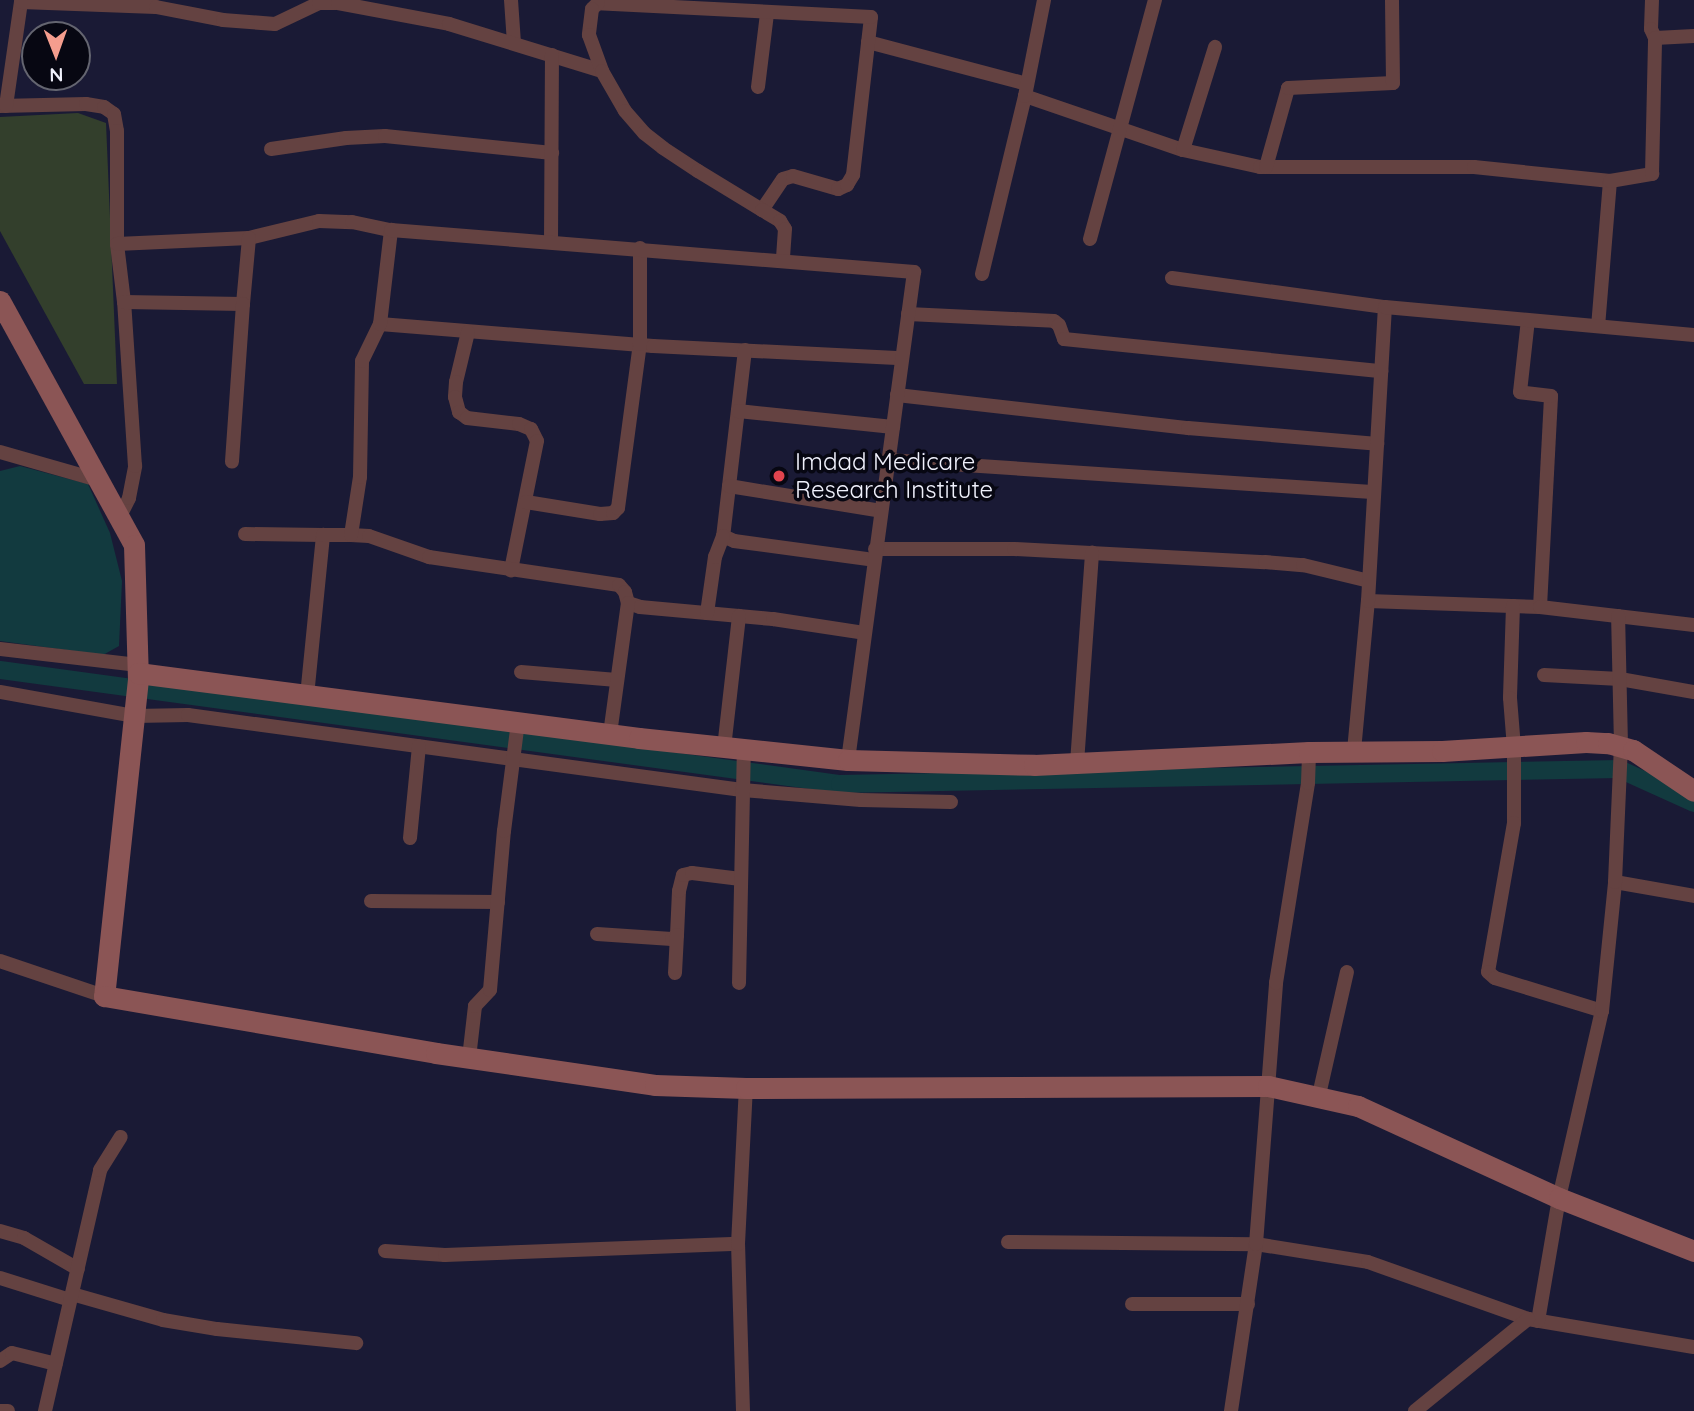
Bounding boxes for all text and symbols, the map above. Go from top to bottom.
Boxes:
north arrow [21,21,91,91]
text: N [49,63,64,87]
place label: Imdad Medicare Research Institute [795,448,993,504]
marker: Imdad Medicare Research Institute [769,466,789,486]

